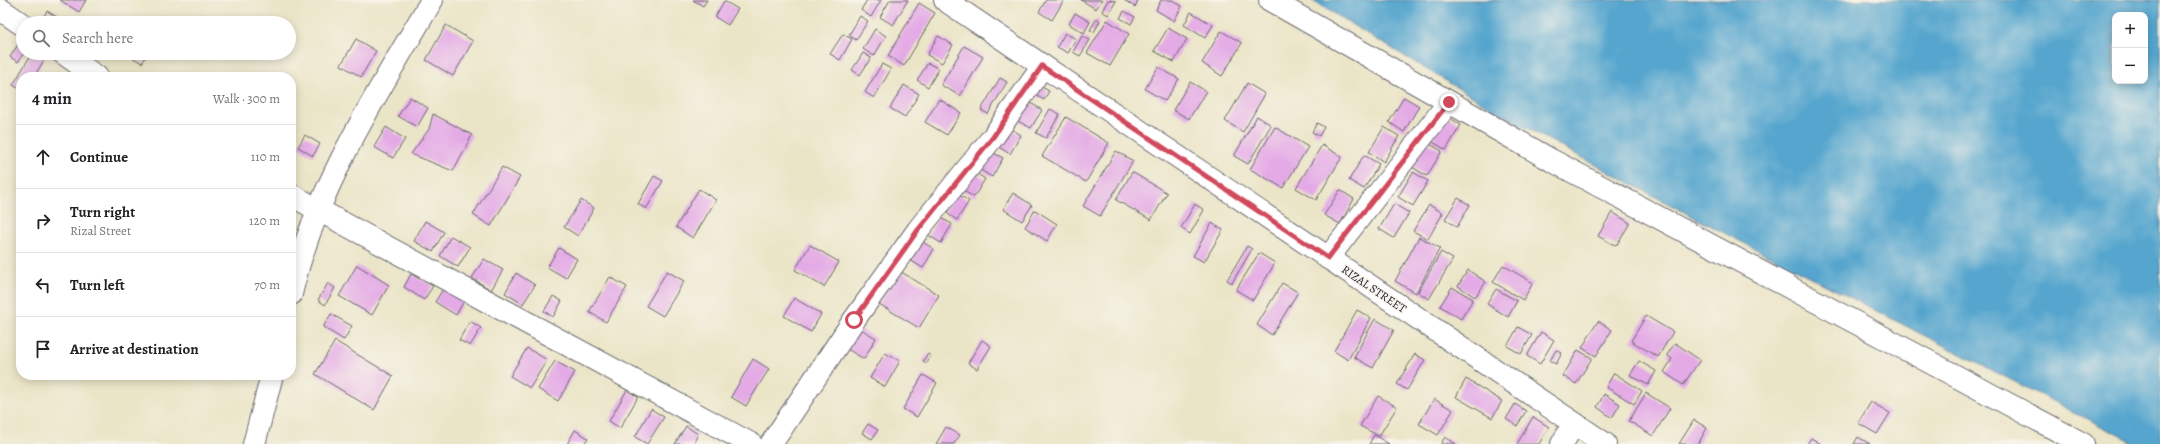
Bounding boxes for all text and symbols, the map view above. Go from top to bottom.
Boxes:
map controls [2112,12,2148,84]
button: + [2112,12,2148,48]
search box [16,16,296,60]
icon: search [30,27,52,49]
text: Search here [62,28,133,48]
button: − [2112,48,2148,84]
text: 4 min [32,87,72,110]
text: Walk · 300 m [213,90,280,107]
route end [1440,93,1458,111]
icon: ahead [32,146,54,168]
text: Continue [70,147,128,167]
text: 110 m [251,148,280,165]
text: Turn right [70,202,135,222]
icon: right [32,210,54,232]
text: 120 m [249,212,280,229]
text: Rizal Street [70,222,131,239]
street label: RIZAL STREET [1338,261,1410,317]
icon: left [32,274,54,296]
text: Turn left [70,275,125,295]
text: 70 m [254,276,280,293]
route start [845,311,863,329]
icon: arrive [32,338,54,360]
text: Arrive at destination [70,339,199,359]

